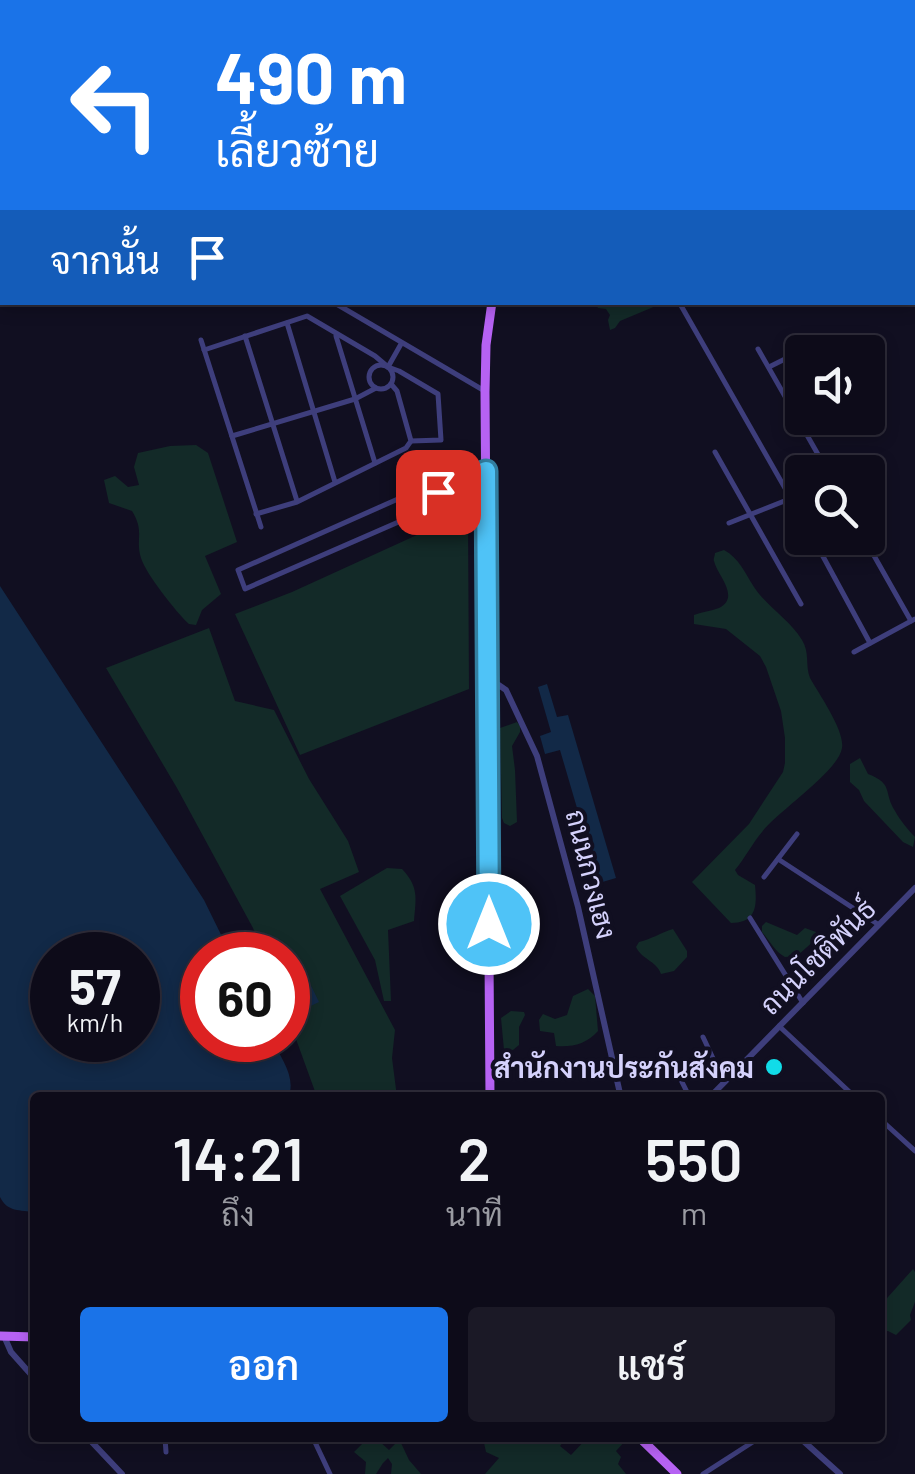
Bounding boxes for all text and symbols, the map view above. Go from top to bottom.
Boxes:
text: 490 m [215,34,407,118]
icon: left [50,40,180,170]
text: เลี้ยวซ้าย [215,122,379,176]
icon: arrive [180,230,235,285]
text: จากนั้น [50,236,160,282]
map controls [785,335,885,555]
button: sound [785,335,885,435]
pin [396,450,481,535]
button: search [785,455,885,555]
icon: arrive [411,465,466,520]
street label: ถนนกวงเฮง [559,806,625,942]
position arrow [437,872,541,976]
street label: ถนนโชติพันธ์ [751,890,882,1021]
speed limit sign: 60 [180,932,310,1062]
text: 57 [69,955,121,1015]
text: km/h [67,1007,123,1037]
place label: สำนักงานประกันสังคม [494,1050,754,1084]
marker: สำนักงานประกันสังคม [763,1056,785,1078]
text: 14:21 [172,1121,304,1193]
text: 2 [458,1121,491,1193]
text: 550 [645,1122,743,1194]
text: m [681,1193,707,1231]
text: ถึง [221,1194,254,1232]
text: นาที [446,1194,503,1232]
button: ออก [80,1307,448,1422]
button: แชร์ [468,1307,835,1422]

